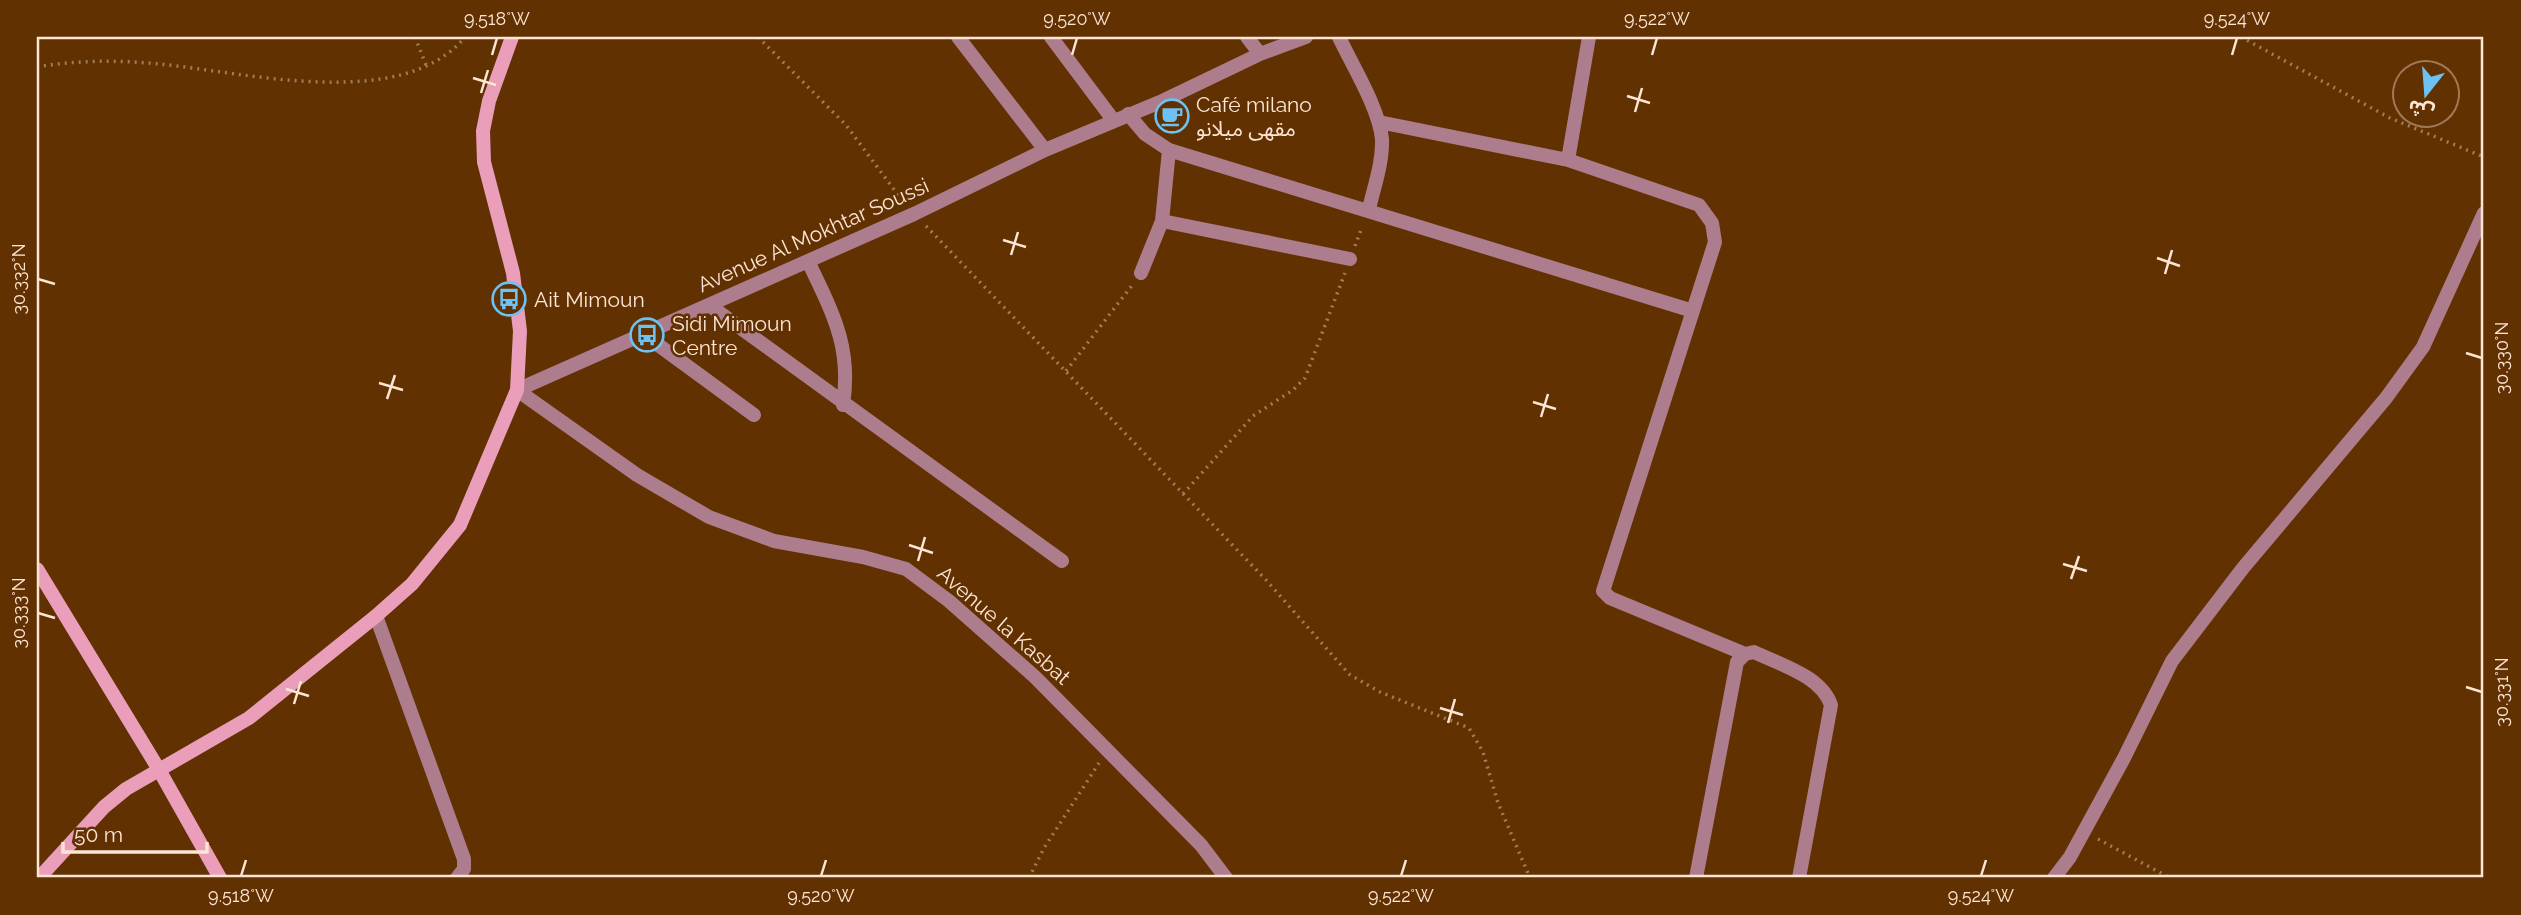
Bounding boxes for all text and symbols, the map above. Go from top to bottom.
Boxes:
text: 9.518°W [464,8,530,29]
text: 9.520°W [1043,8,1111,29]
text: 9.522°W [1624,8,1690,29]
text: 9.524°W [2204,8,2270,29]
north arrow [2392,60,2462,130]
place label: Café milano مقهى ميلانو [1196,92,1312,141]
text: ش [2405,96,2437,125]
cafe icon: Café milano مقهى ميلانو [1153,97,1191,135]
street label: Avenue Al Mokhtar Soussi [694,173,932,297]
text: 30.332°N [8,243,29,315]
bus stop icon: Ait Mimoun [490,280,528,318]
place label: Ait Mimoun [534,287,645,312]
place label: Sidi Mimoun Centre [672,311,792,360]
bus stop icon: Sidi Mimoun Centre [628,316,666,354]
text: 30.330°N [2491,322,2512,394]
street label: Avenue la Kasbat [932,560,1076,690]
text: 30.333°N [8,577,29,649]
text: 30.331°N [2491,657,2512,727]
scale bar [63,810,206,854]
text: 50 m [74,822,123,847]
text: 9.518°W [208,885,274,906]
text: 9.520°W [787,885,855,906]
text: 9.522°W [1368,885,1434,906]
text: 9.524°W [1948,885,2014,906]

